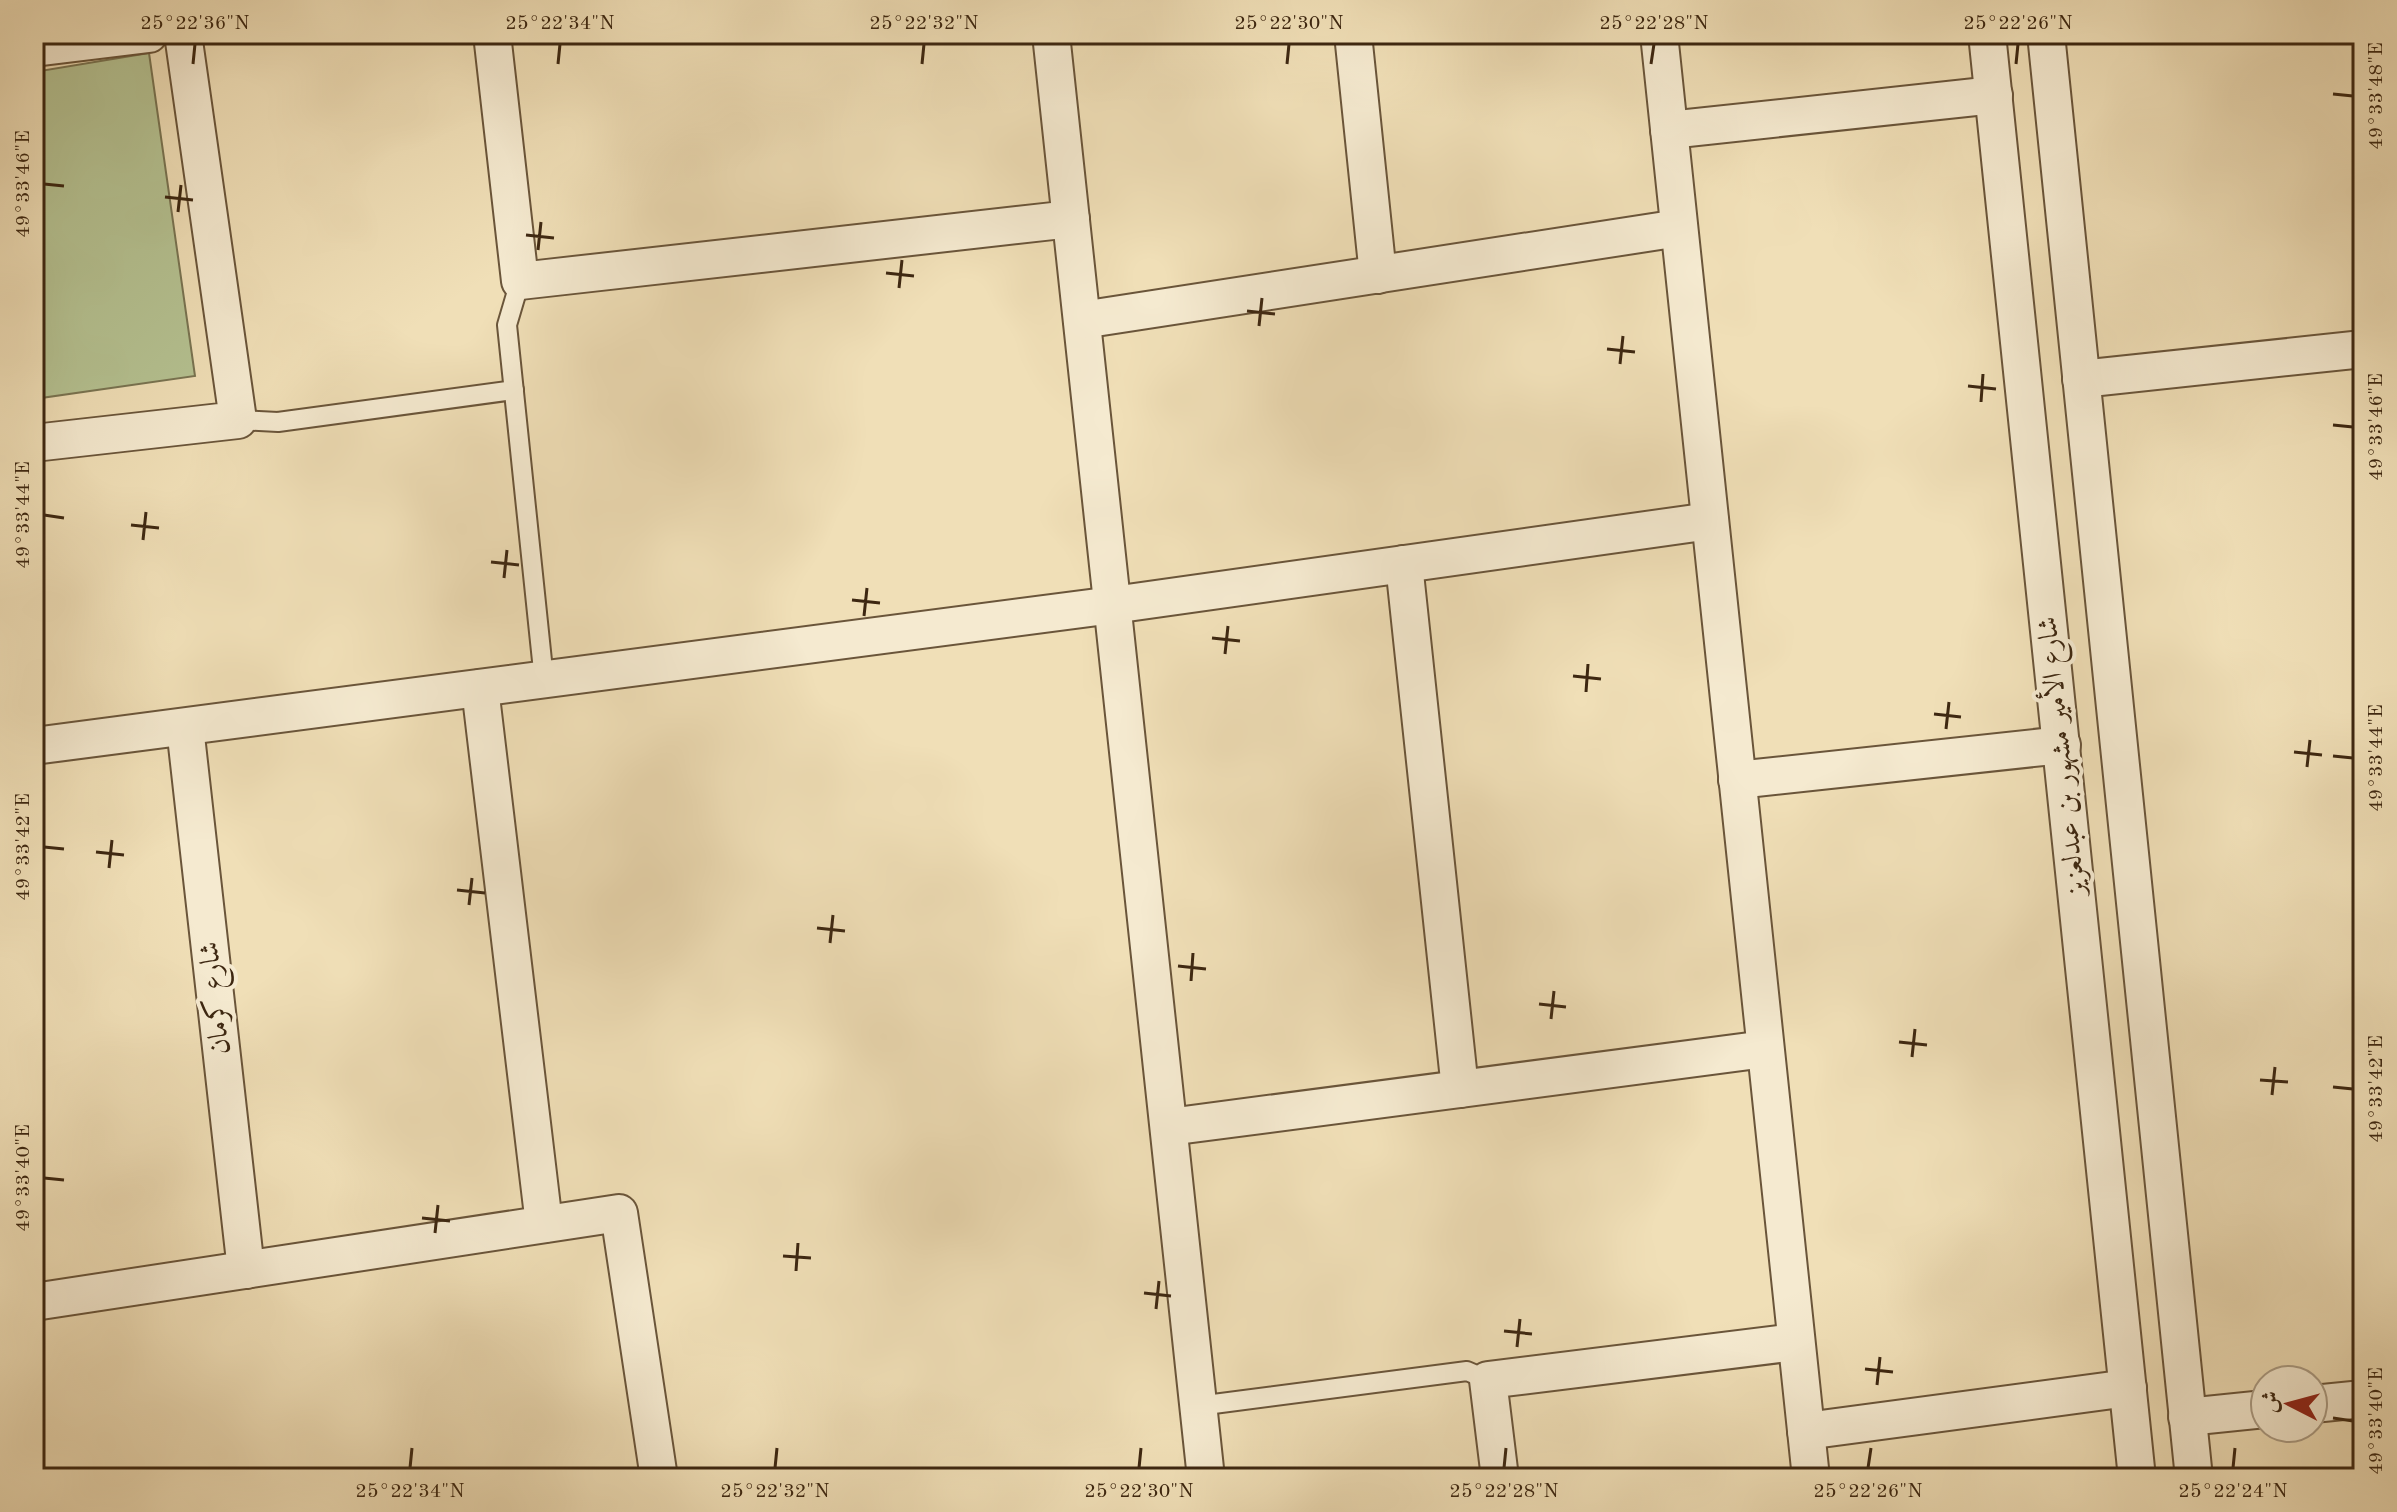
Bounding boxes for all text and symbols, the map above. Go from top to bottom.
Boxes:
text: 25°22'36"N [140,14,250,34]
text: 25°22'34"N [505,14,615,34]
text: 25°22'32"N [869,14,979,34]
text: 25°22'30"N [1234,14,1344,34]
text: 25°22'28"N [1599,14,1709,34]
text: 25°22'26"N [1963,14,2073,34]
text: 49°33'48"E [2367,42,2387,150]
text: 49°33'46"E [14,130,34,238]
text: 49°33'46"E [2367,373,2387,481]
text: 49°33'44"E [14,461,34,569]
street label: شارع الأمير مشهور بن عبدلعزيز [2027,614,2099,901]
text: 49°33'44"E [2367,704,2387,812]
text: 49°33'42"E [14,793,34,901]
street label: شارع كرمان [193,939,243,1056]
text: 49°33'42"E [2367,1035,2387,1143]
text: 49°33'40"E [14,1124,34,1232]
north arrow [2249,1364,2329,1444]
text: 49°33'40"E [2367,1367,2387,1475]
text: ش [2259,1390,2283,1414]
text: 25°22'34"N [355,1482,465,1502]
text: 25°22'32"N [720,1482,830,1502]
text: 25°22'30"N [1084,1482,1194,1502]
text: 25°22'28"N [1449,1482,1559,1502]
text: 25°22'26"N [1813,1482,1923,1502]
text: 25°22'24"N [2178,1482,2288,1502]

